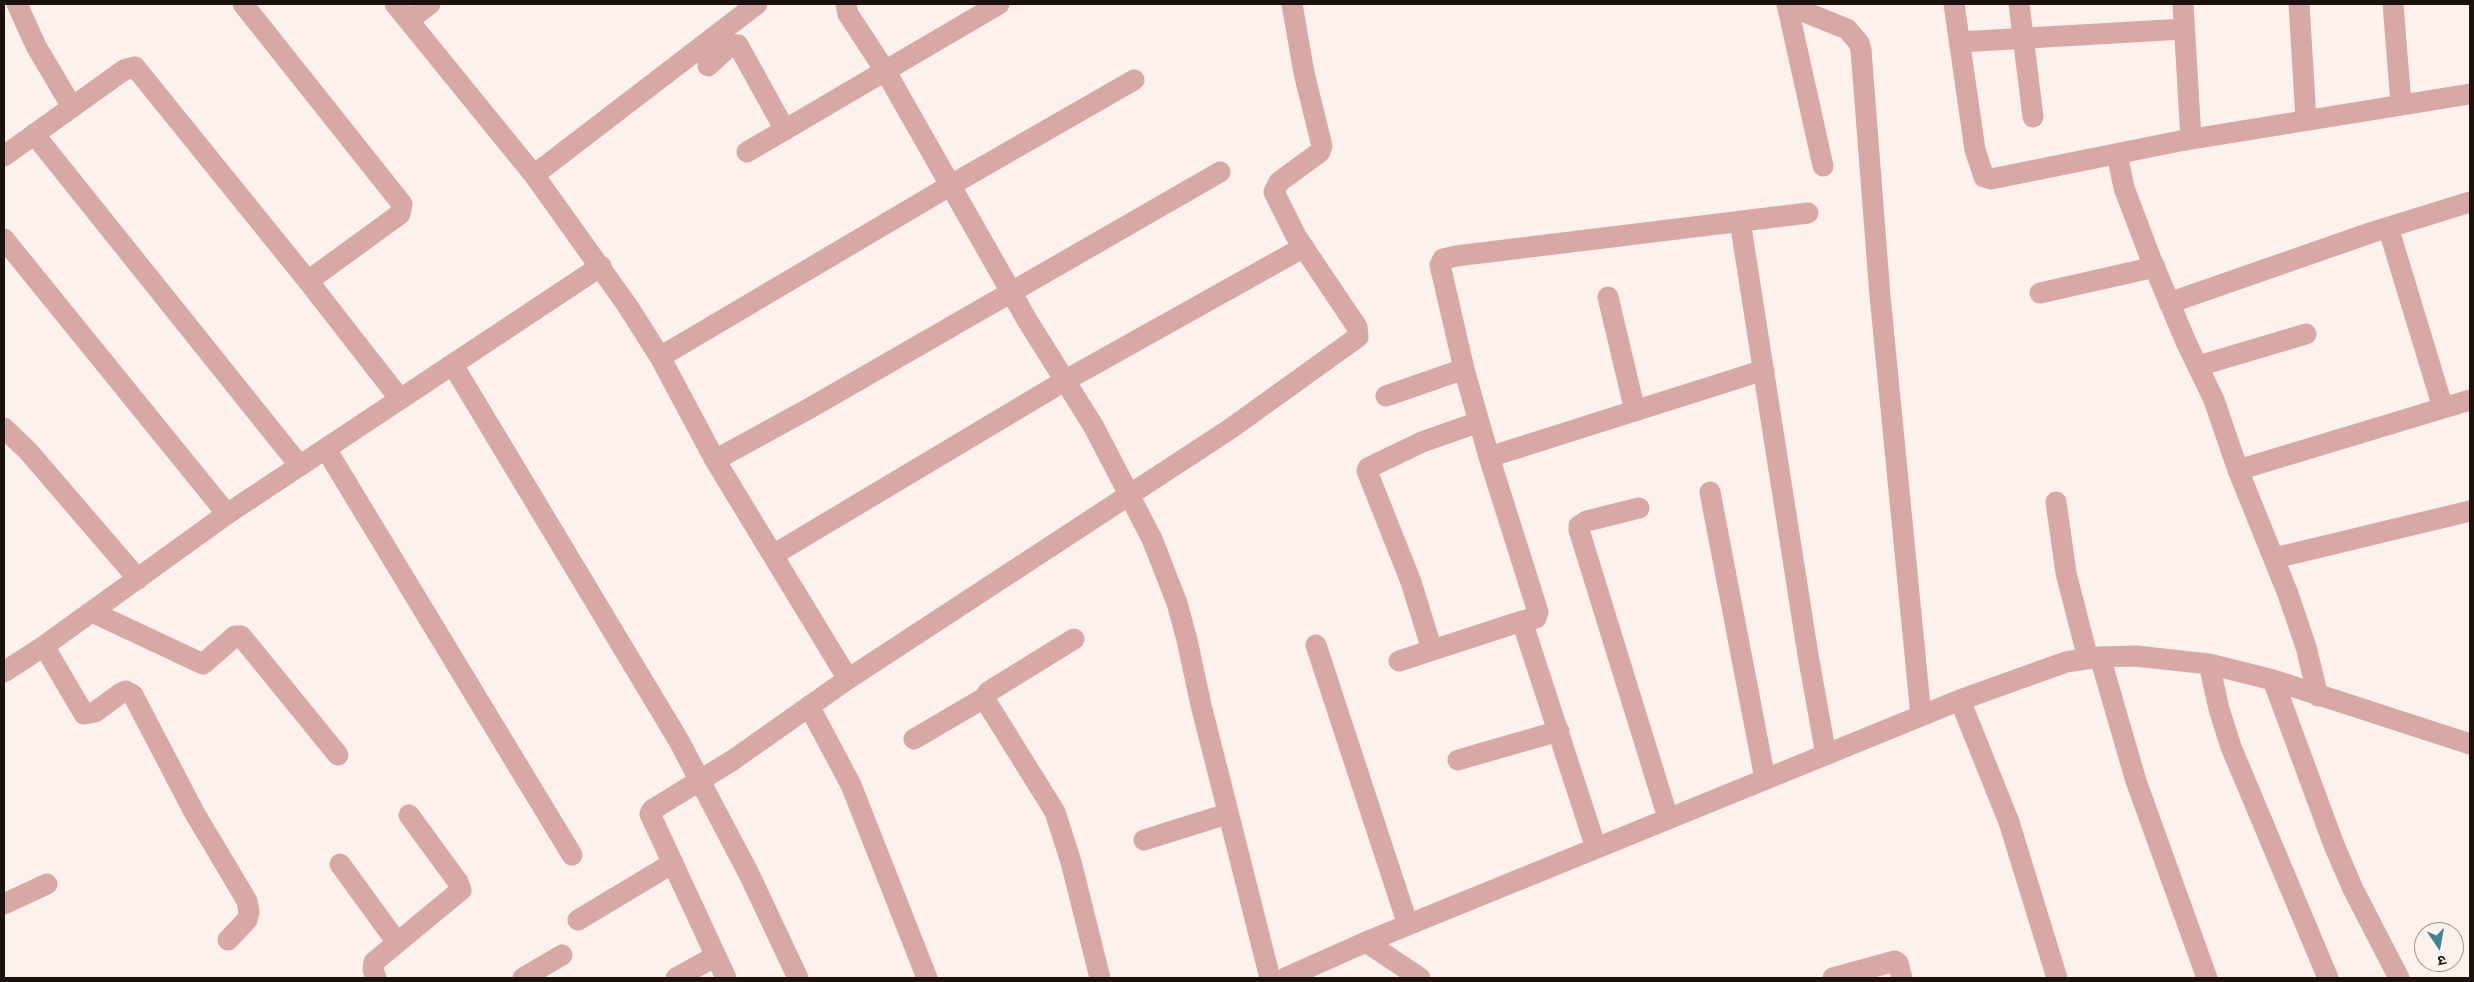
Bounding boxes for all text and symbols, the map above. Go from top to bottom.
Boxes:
north arrow [2414,922,2464,972]
text: उ [2436,952,2448,969]

